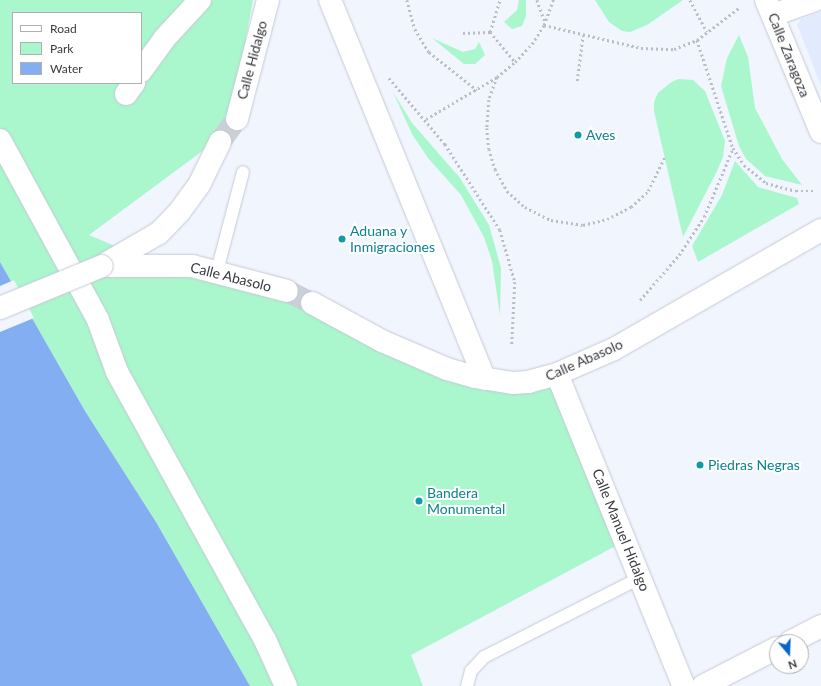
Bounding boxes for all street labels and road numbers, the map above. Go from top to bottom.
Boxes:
street label: Calle Zaragoza [764,10,814,100]
street label: Calle Hidalgo [233,19,271,101]
street label: Calle Abasolo [189,259,273,295]
street label: Calle Abasolo [542,335,626,385]
street label: Calle Manuel Hidalgo [589,466,653,594]

